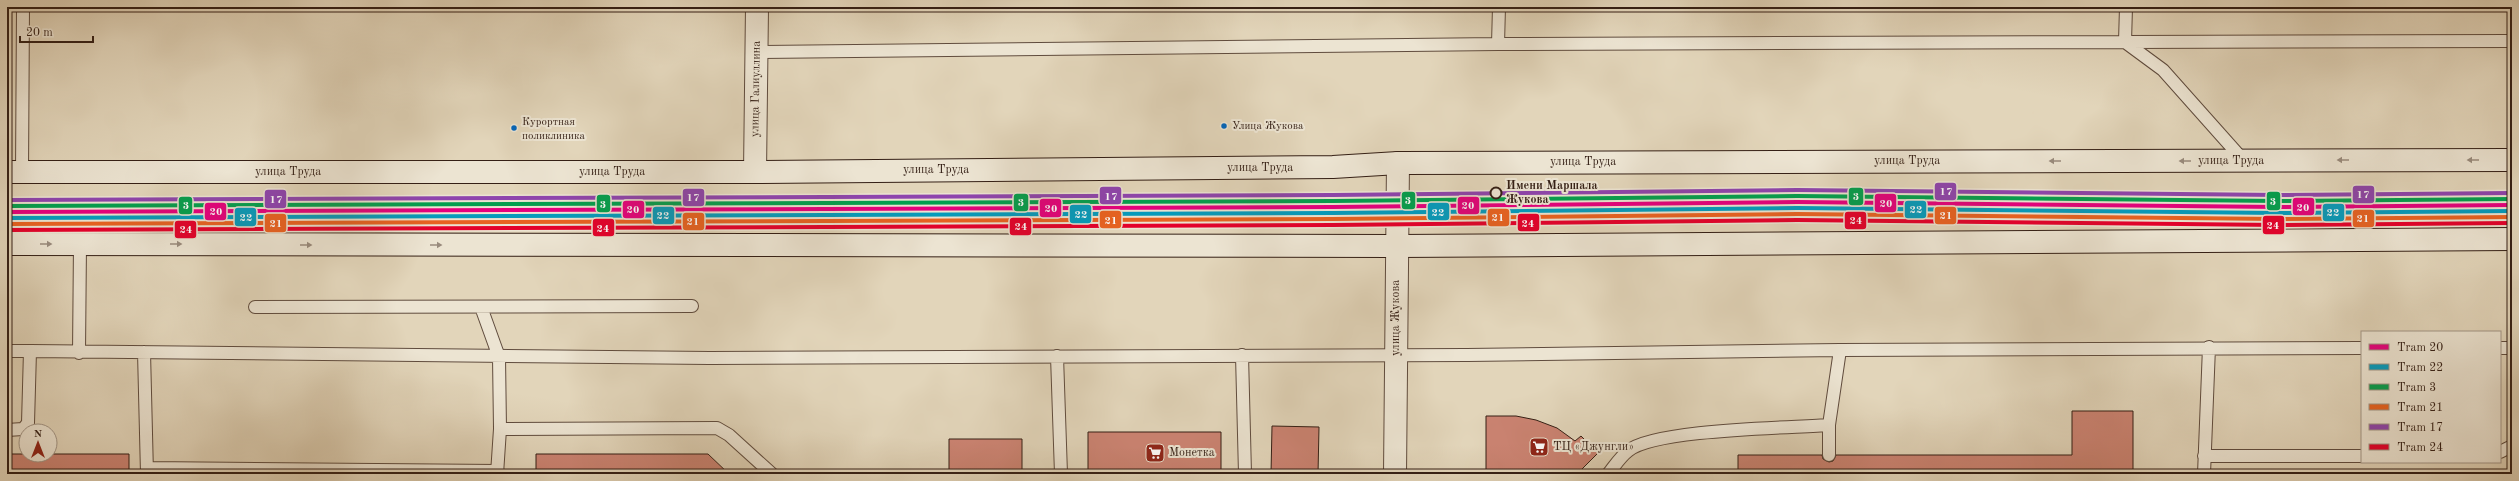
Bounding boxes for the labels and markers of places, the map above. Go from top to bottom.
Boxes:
place label: Курортная поликлиника [522,117,585,142]
marker: Улица Жукова [1219,121,1229,131]
place label: Улица Жукова [1232,121,1304,132]
marker: Курортная поликлиника [509,123,519,133]
place label: Имени Маршала Жукова [1506,180,1598,206]
marker: Имени Маршала Жукова [1489,186,1503,200]
supermarket icon: ТЦ «Джунгли» [1528,436,1550,458]
place label: ТЦ «Джунгли» [1553,441,1634,453]
supermarket icon: Монетка [1144,442,1166,464]
place label: Монетка [1169,447,1215,459]

